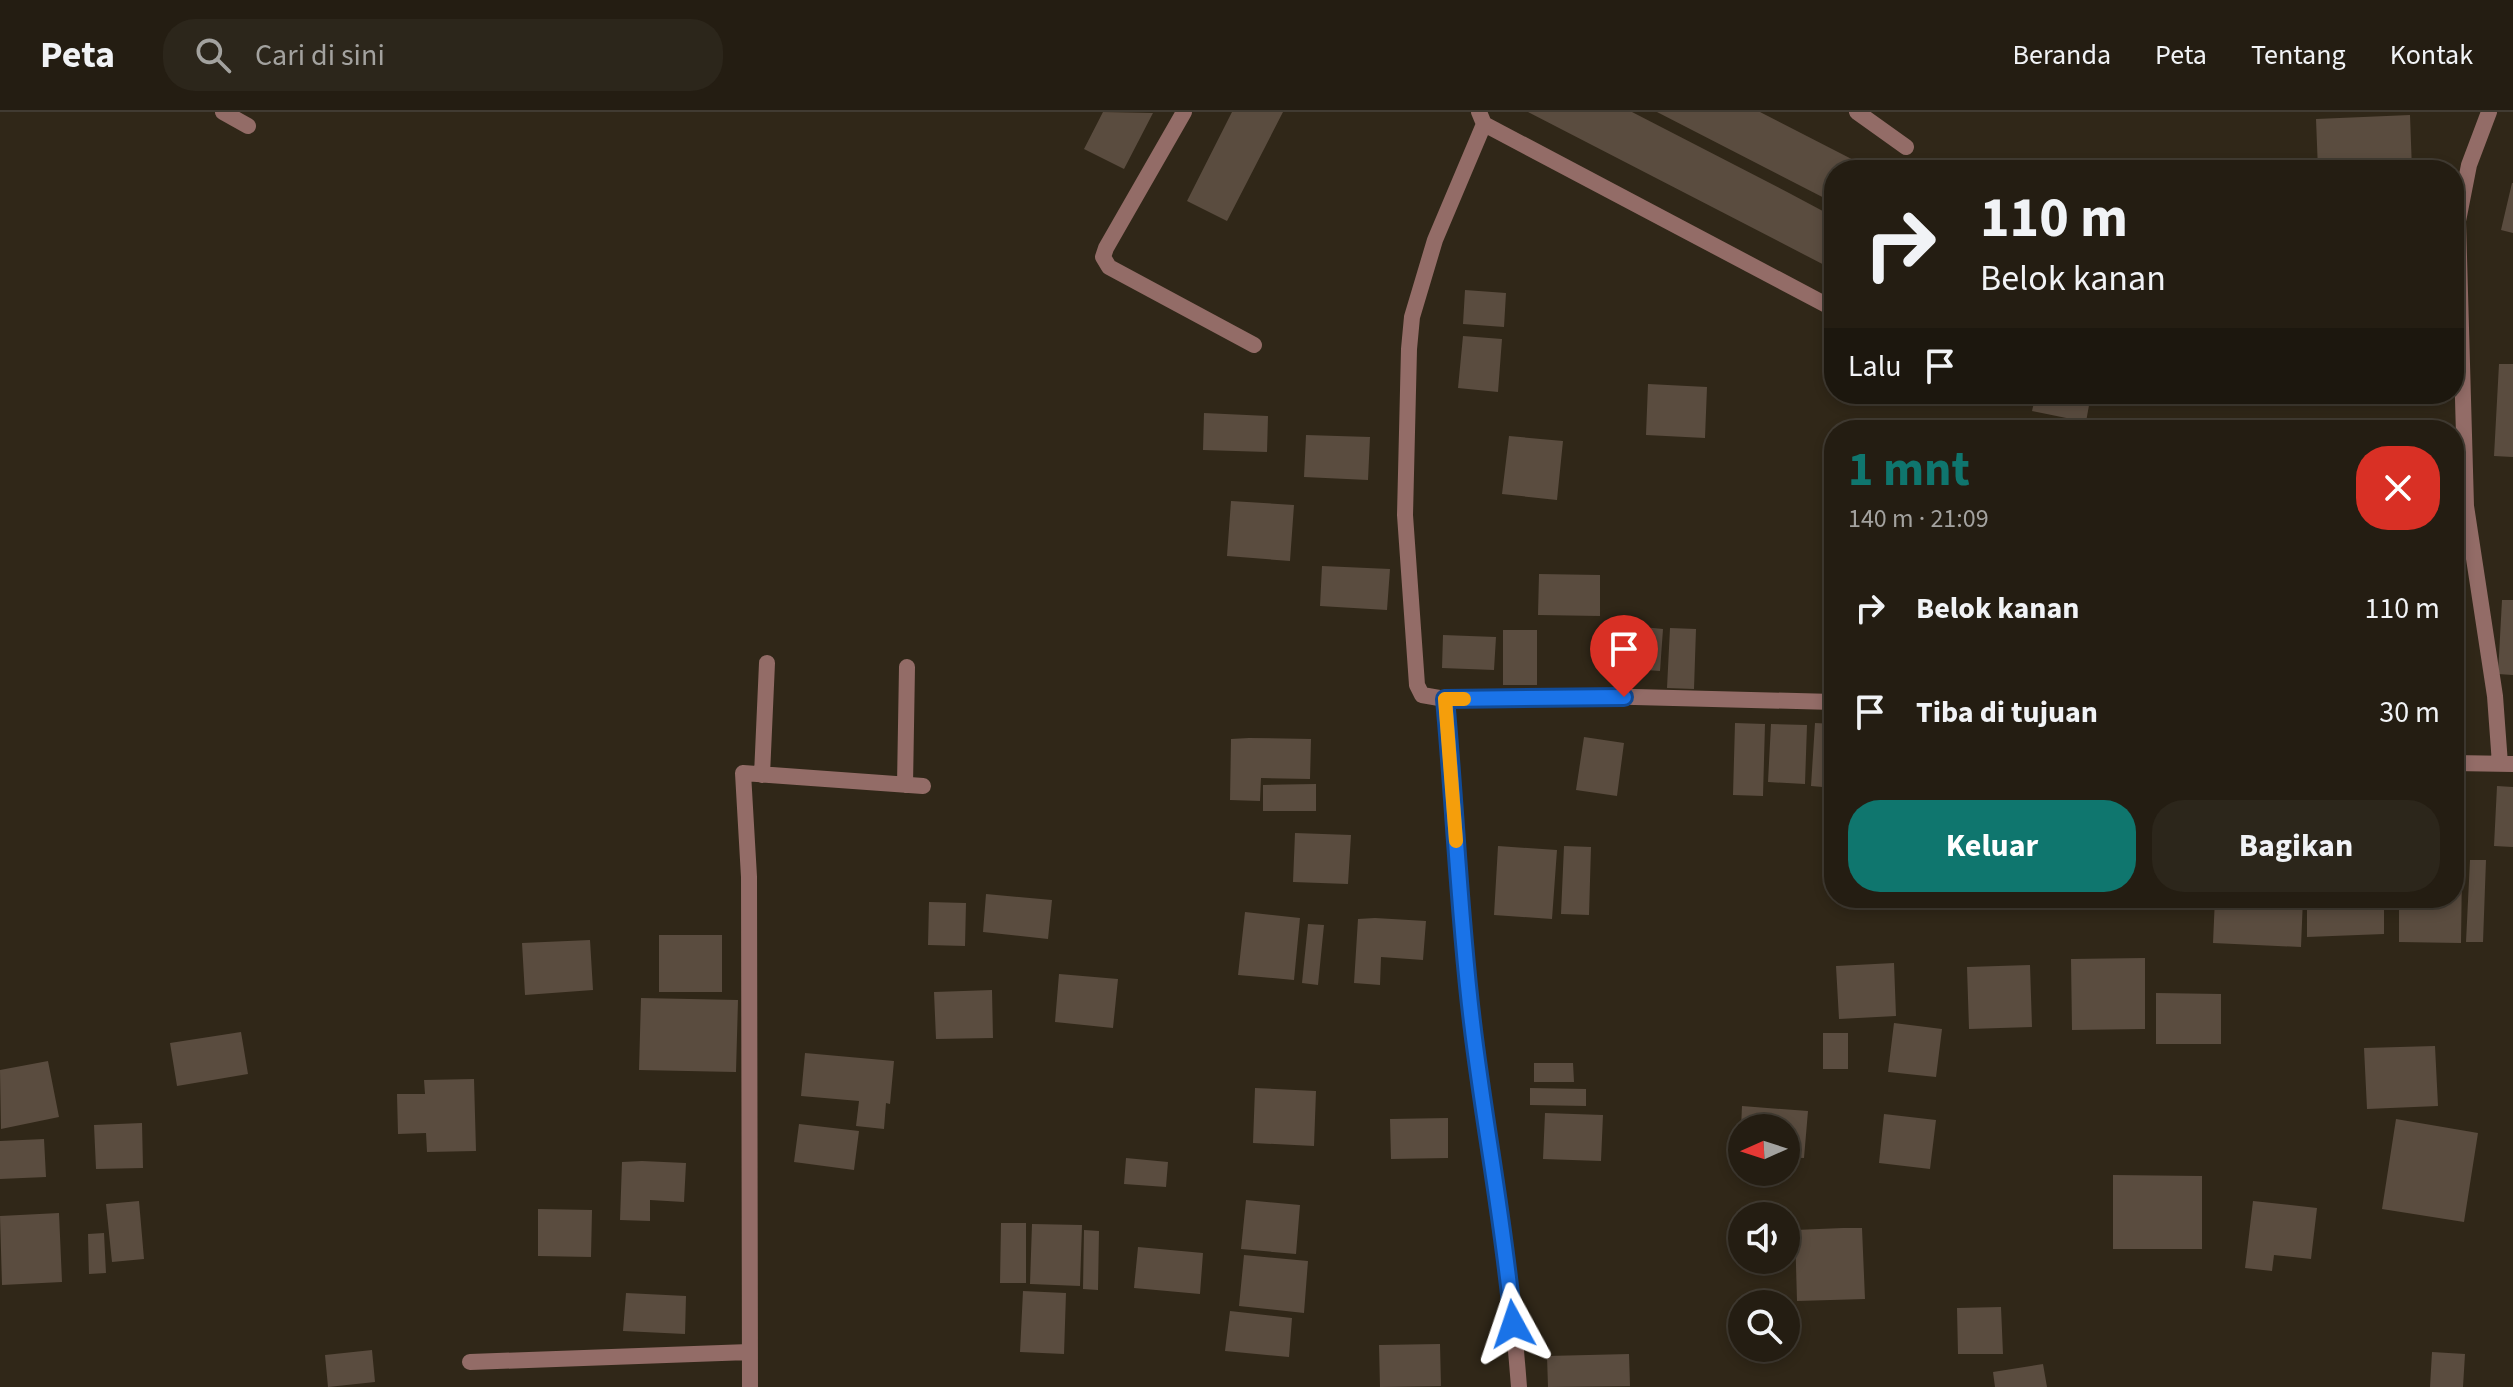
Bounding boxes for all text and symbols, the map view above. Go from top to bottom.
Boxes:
search box [163,19,723,91]
text: Peta [40,28,115,82]
icon: search [191,33,235,77]
text: Cari di sini [255,34,385,77]
text: Beranda [2013,35,2111,75]
text: Peta [2155,35,2207,75]
text: Tentang [2251,35,2346,75]
text: Kontak [2390,35,2473,75]
text: 110 m [1980,179,2128,258]
icon: right [1848,192,1952,296]
text: Belok kanan [1980,253,2166,304]
icon: arrive [1918,344,1962,388]
text: Lalu [1848,345,1902,388]
text: 1 mnt [1848,436,1970,504]
button: close [2356,446,2440,530]
text: 140 m · 21:09 [1848,500,1989,537]
icon: right [1848,586,1892,630]
text: Belok kanan [1916,587,2079,630]
text: 110 m [2364,587,2440,630]
pin [1590,615,1658,697]
icon: arrive [1602,627,1646,671]
icon: arrive [1848,690,1892,734]
text: Tiba di tujuan [1916,691,2098,734]
text: 30 m [2379,691,2440,734]
button: Keluar [1848,800,2136,892]
button: Bagikan [2152,800,2440,892]
north arrow [1728,1114,1800,1186]
map controls [1728,1114,1800,1362]
button: sound [1728,1202,1800,1274]
position arrow [1471,1282,1555,1366]
button: search [1728,1290,1800,1362]

